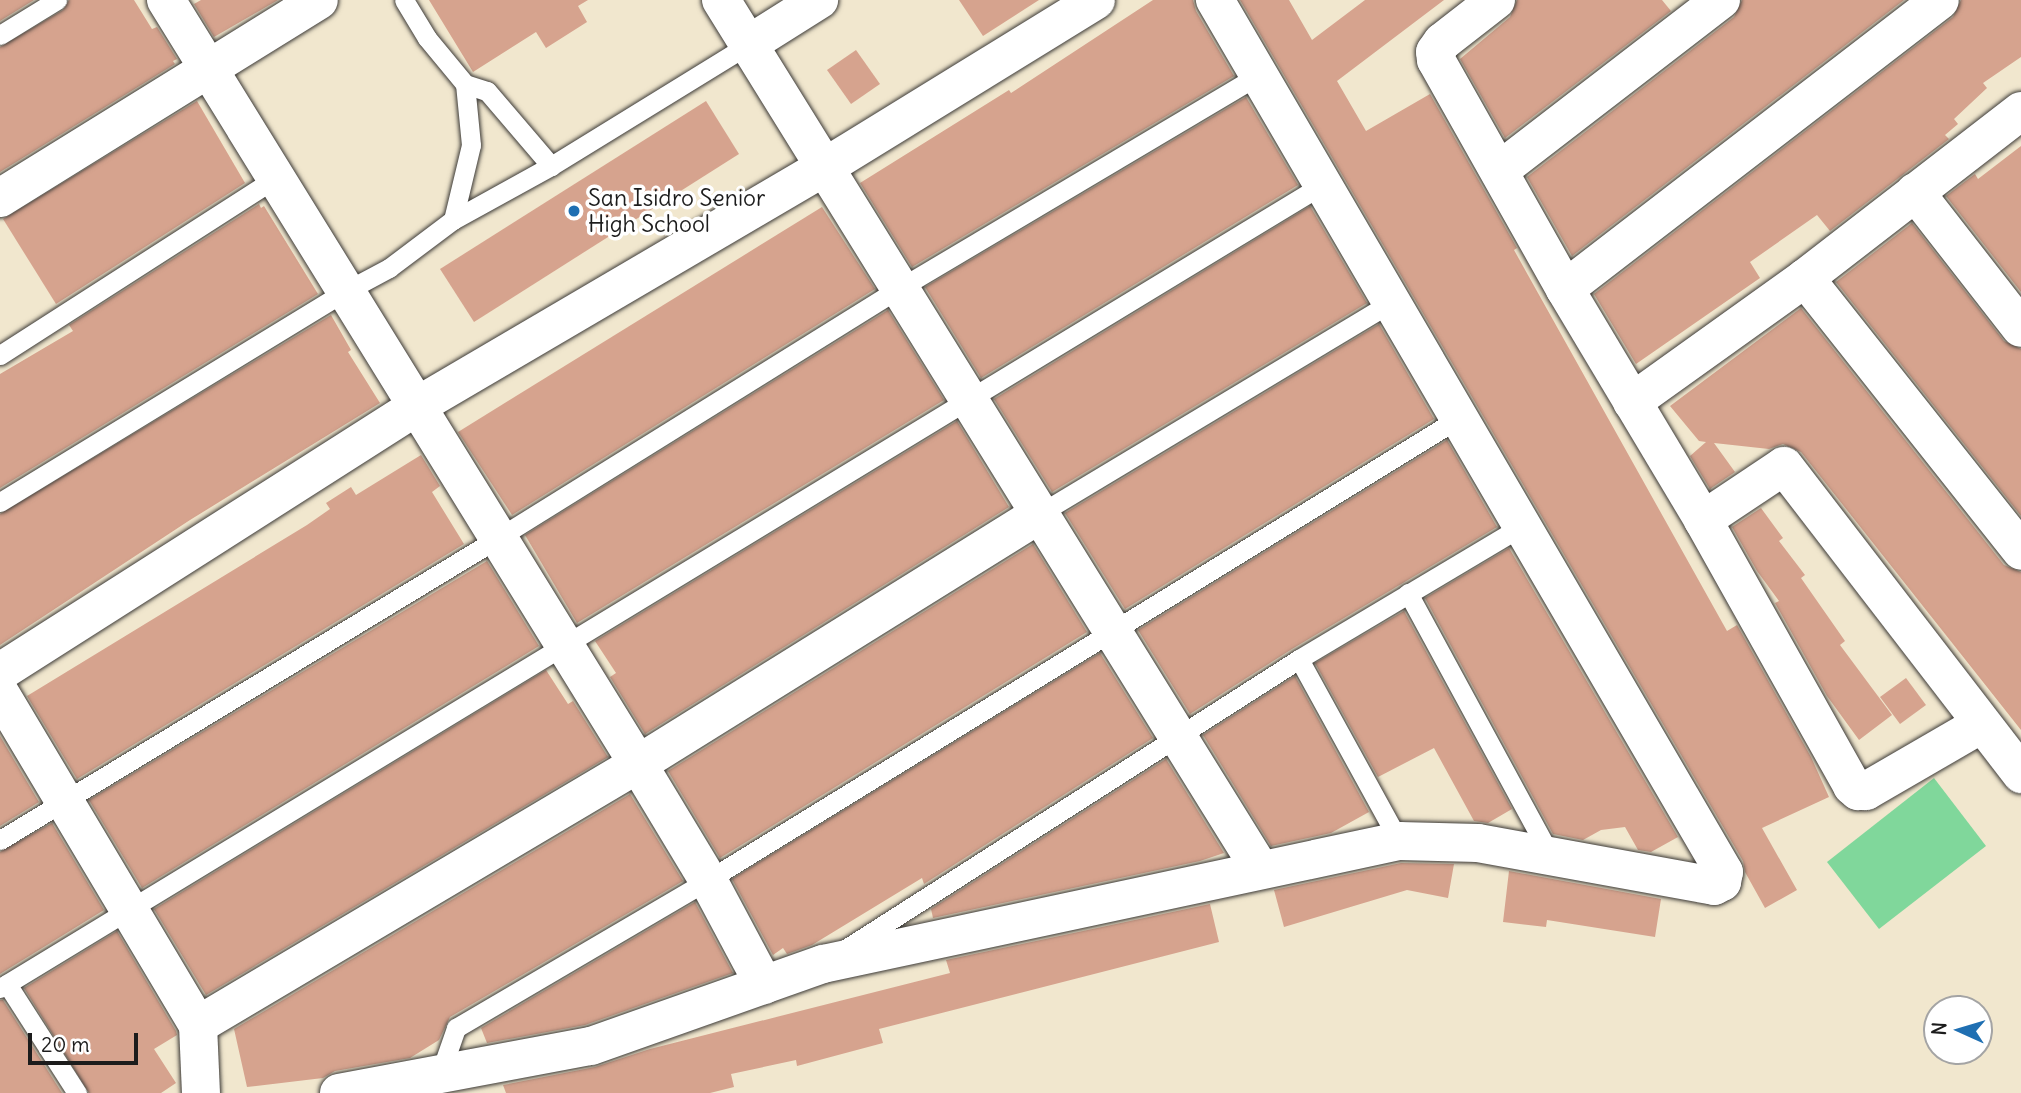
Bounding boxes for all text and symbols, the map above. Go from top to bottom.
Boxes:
place label: San Isidro Senior High School [588,184,765,238]
marker: San Isidro Senior High School [566,203,582,219]
north arrow [1923,995,1993,1065]
scale bar [32,1020,142,1064]
text: N [1927,1021,1951,1036]
text: 20 m [41,1031,90,1058]

